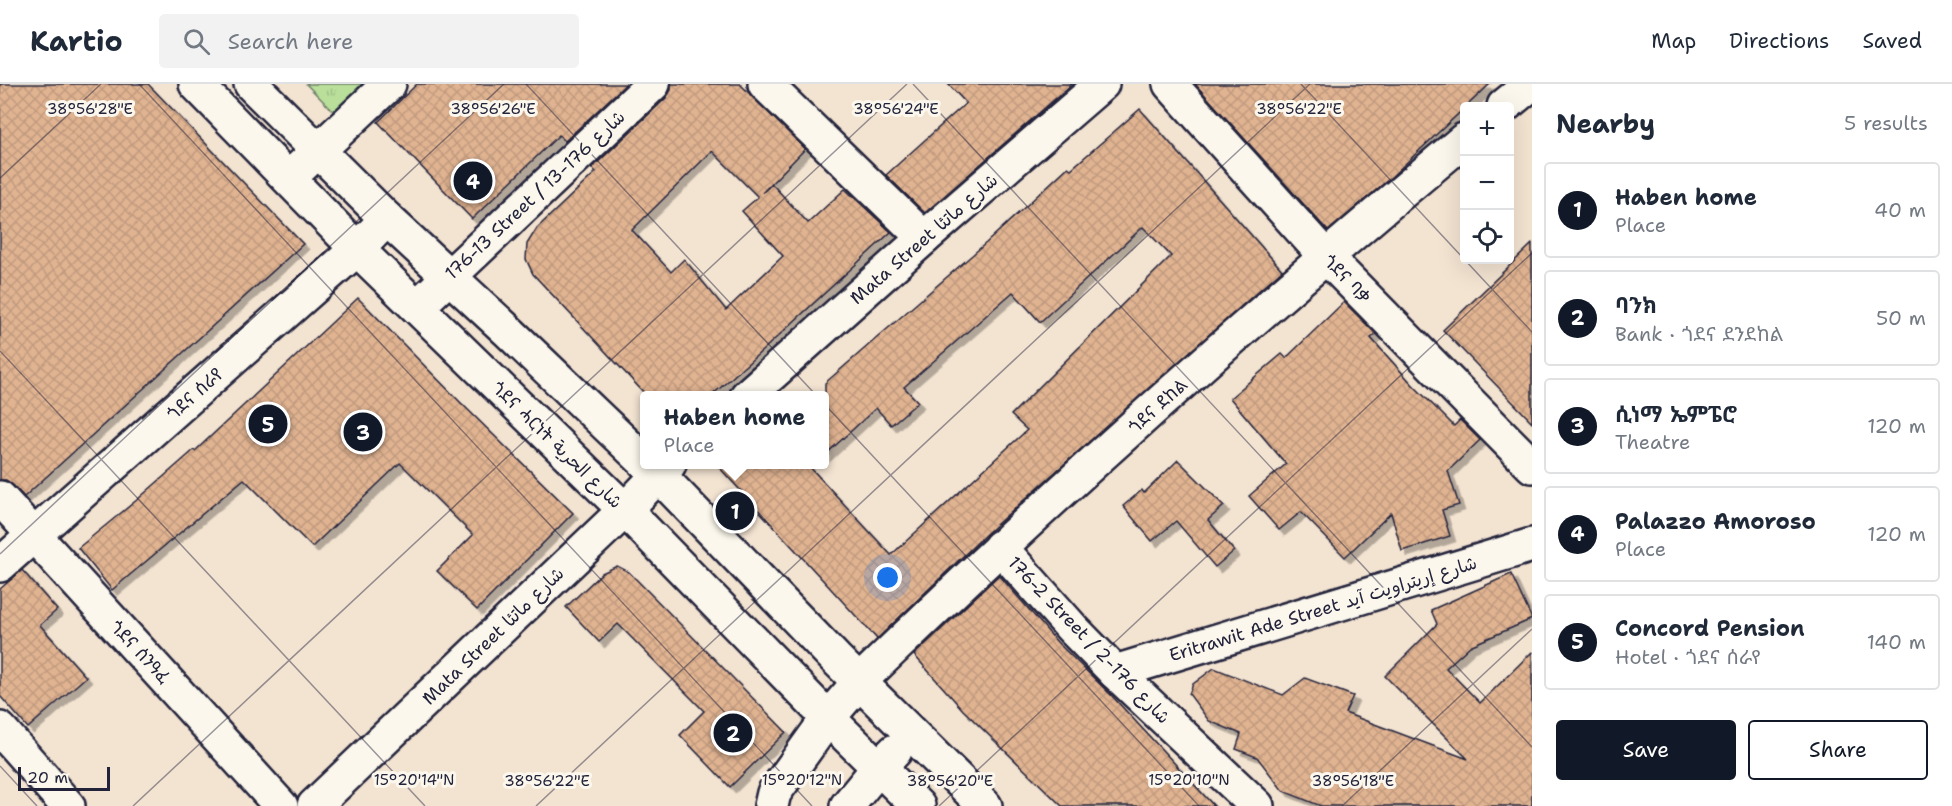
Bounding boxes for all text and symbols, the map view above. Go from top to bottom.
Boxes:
search box [159,14,579,68]
text: Kartio [30,22,123,60]
icon: search [180,25,213,58]
text: Search here [228,27,353,56]
text: Map [1651,27,1696,55]
text: Directions [1729,27,1829,55]
text: Saved [1862,27,1922,55]
text: 38°56'28"E [47,99,133,119]
text: 38°56'26"E [450,99,536,119]
text: 38°56'24"E [853,99,939,119]
text: 38°56'22"E [1256,99,1342,119]
map controls [1460,102,1514,264]
button: + [1460,102,1514,156]
street label: 176-13 Street / شارع 176-13 [440,105,630,285]
text: Nearby [1556,106,1655,141]
text: 5 results [1844,110,1928,136]
button: − [1460,156,1514,210]
pin: 4 [454,158,492,204]
street label: Mata Street شارع ماتئا [845,168,1003,310]
text: Haben home [1615,183,1757,212]
text: 1 [1573,197,1582,223]
text: 40 m [1874,197,1926,223]
button: locate [1460,210,1514,264]
text: Place [1615,212,1666,238]
street label: ጎደና ባቃ [1318,249,1376,309]
text: ባንክ [1615,291,1657,320]
text: 2 [1571,305,1585,331]
text: 50 m [1876,305,1926,331]
text: Bank · ጎደና ደንደከል [1615,321,1783,347]
street label: ጎደና ሰራየ [162,363,228,425]
street label: ጎደና ደከል [1123,373,1193,439]
street label: ጎደና ሓርነት شارع الحرية [487,376,627,514]
popup [640,391,829,469]
text: ሲነማ ኤምፔሮ [1615,400,1737,429]
pin: 5 [248,402,288,446]
text: Haben home [664,403,805,432]
pin: 3 [344,410,382,454]
text: 3 [1571,413,1585,439]
text: 120 m [1867,413,1926,439]
text: Theatre [1615,429,1690,455]
text: Place [664,432,715,458]
pin: 1 [716,488,754,534]
text: Palazzo Amoroso [1615,507,1816,536]
text: 4 [1571,521,1585,547]
text: 120 m [1867,521,1926,547]
text: Place [1615,536,1666,562]
street label: 176-2 Street / شارع 176-2 [1003,551,1175,729]
street label: Eritrawit Ade Street شارع إريتراويت آيد [1166,551,1480,667]
street label: Mata Street شارع ماتئا [417,562,569,710]
your location [873,563,902,592]
text: Concord Pension [1615,614,1805,643]
street label: ጎደና ሰንዓፈ [105,615,175,689]
text: 5 [1571,629,1584,655]
text: 140 m [1867,629,1926,655]
text: Hotel · ጎደና ሰራየ [1615,644,1761,670]
pin: 2 [714,710,752,756]
button: Save [1556,720,1736,780]
button: Share [1748,720,1928,780]
scale bar [18,764,110,792]
text: 20 m [27,767,68,788]
text: 15°20'14"N [374,770,454,790]
text: 15°20'12"N [762,770,842,790]
text: 15°20'10"N [1148,770,1230,790]
text: 38°56'22"E [504,771,590,791]
text: 38°56'20"E [907,771,993,791]
text: 38°56'18"E [1312,771,1394,791]

